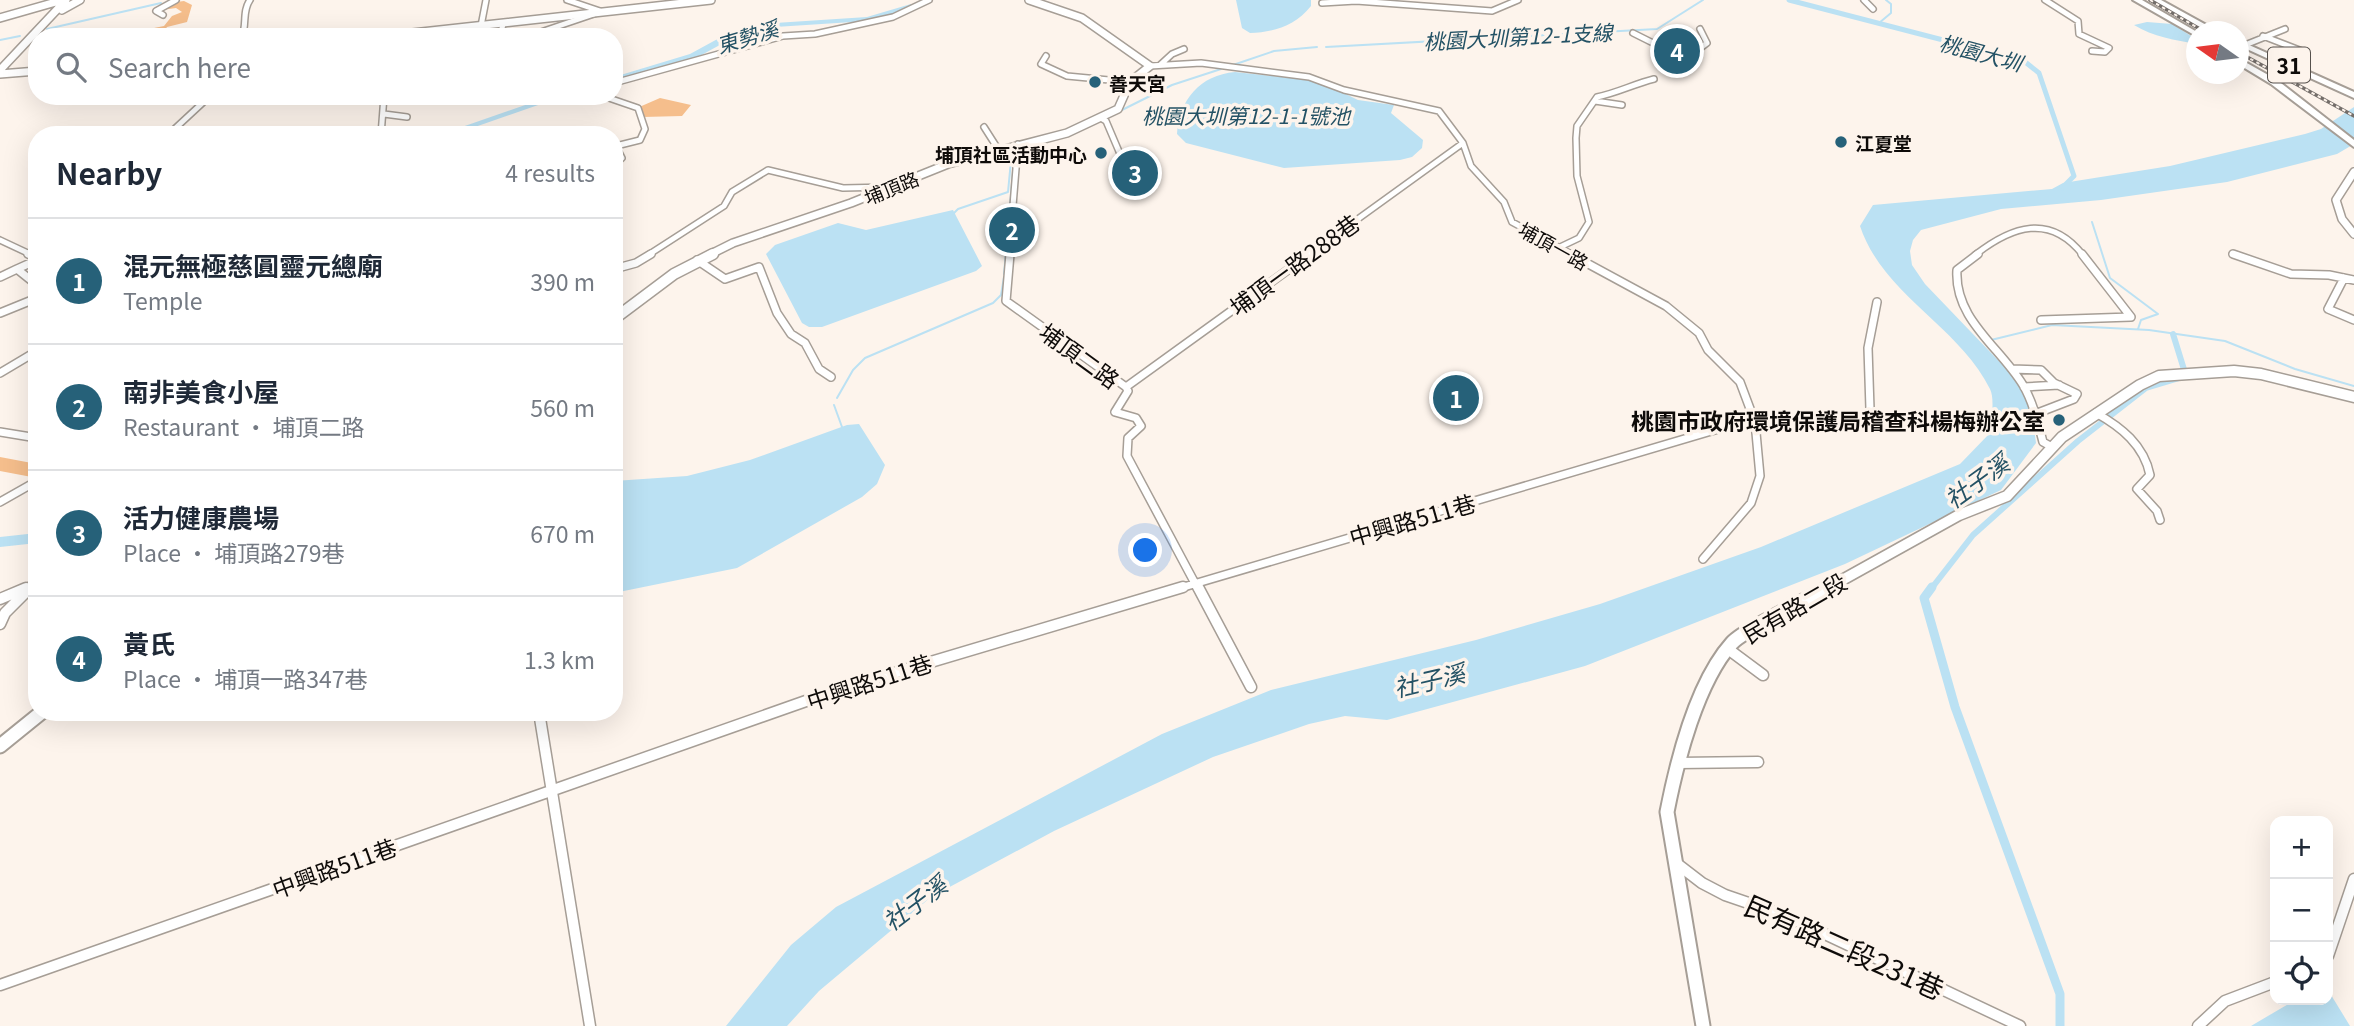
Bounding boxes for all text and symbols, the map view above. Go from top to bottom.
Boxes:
water label: 東勢溪 [712,12,784,60]
water label: 桃園大圳第12-1支線 [1423,16,1615,56]
north arrow [2186,21,2249,84]
pin: 4 [1654,25,1700,77]
water label: 桃園大圳 [1937,27,2028,78]
search box [28,28,623,105]
icon: search [52,48,90,86]
text: Search here [108,48,251,85]
road number: 31 [2268,48,2310,82]
place label: 善天宮 [1109,69,1166,96]
marker: 善天宮 [1087,74,1103,90]
water label: 桃園大圳第12-1-1號池 [1142,100,1352,130]
place label: 江夏堂 [1855,129,1912,156]
marker: 江夏堂 [1833,134,1849,150]
place label: 埔頂社區活動中心 [935,140,1087,167]
marker: 埔頂社區活動中心 [1093,145,1109,161]
pin: 3 [1112,147,1158,199]
text: Nearby [56,150,162,194]
text: 4 results [505,155,595,189]
street label: 埔頂路 [860,164,922,210]
pin: 2 [989,204,1035,256]
street label: 埔頂一路288巷 [1222,205,1366,323]
street label: 埔頂一路 [1514,215,1594,275]
text: 混元無極慈圓靈元總廟 [123,246,383,283]
text: 1 [72,264,86,298]
text: 390 m [530,264,595,298]
text: Temple [123,283,203,317]
street label: 埔頂二路 [1033,314,1127,396]
text: 南非美食小屋 [123,372,279,409]
pin: 1 [1433,372,1479,424]
text: 2 [72,390,86,424]
text: 560 m [530,390,595,424]
place label: 桃園市政府環境保護局稽查科楊梅辦公室 [1631,403,2045,437]
text: Restaurant · 埔頂二路 [123,409,364,443]
marker: 桃園市政府環境保護局稽查科楊梅辦公室 [2051,412,2067,428]
water label: 社子溪 [1937,443,2018,515]
street label: 中興路511巷 [1345,485,1479,553]
text: 活力健康農場 [123,498,279,535]
text: 3 [72,516,86,550]
text: 670 m [530,516,595,550]
your location [1128,533,1162,567]
text: Place · 埔頂路279巷 [123,535,345,569]
street label: 民有路二段 [1736,564,1852,650]
text: 黃氏 [123,624,175,661]
text: 4 [72,642,86,676]
text: 1.3 km [524,642,595,676]
street label: 中興路511巷 [802,645,936,717]
water label: 社子溪 [1390,653,1471,704]
text: Place · 埔頂一路347巷 [123,661,368,695]
map controls [2270,816,2333,1005]
button: + [2270,816,2333,879]
street label: 中興路511巷 [267,829,401,905]
water label: 社子溪 [875,865,956,938]
button: − [2270,879,2333,942]
street label: 民有路二段231巷 [1739,884,1951,1008]
button: locate [2270,942,2333,1005]

